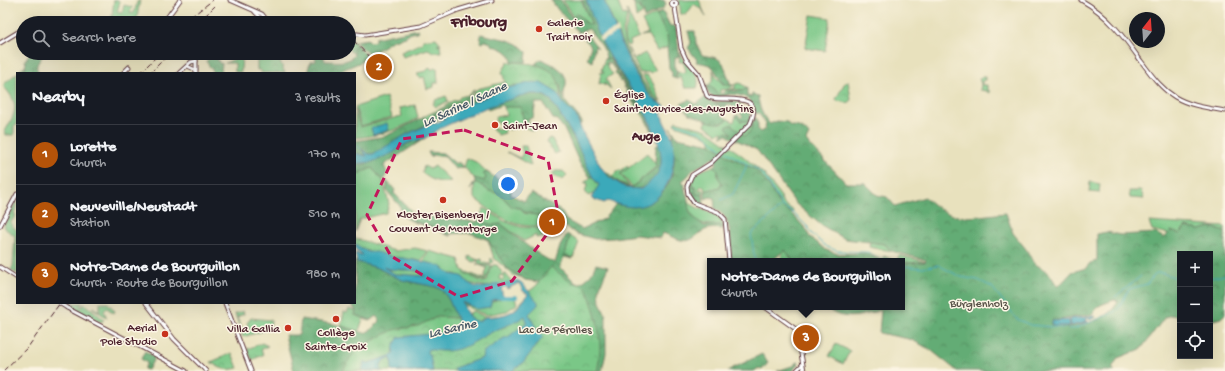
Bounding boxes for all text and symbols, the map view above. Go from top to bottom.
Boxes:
north arrow [1129,12,1165,48]
district label: Fribourg [450,14,507,33]
search box [16,16,356,60]
place label: Galerie Trait noir [546,17,593,45]
marker: Galerie Trait noir [534,24,544,34]
icon: search [30,27,52,49]
text: Search here [62,29,136,47]
pin: 2 [366,52,392,82]
water label: La Sarine / Saane [421,79,511,131]
text: Nearby [32,88,85,108]
place label: Église Saint-Maurice-des-Augustins [614,89,754,117]
text: 3 results [295,91,340,106]
marker: Église Saint-Maurice-des-Augustins [601,96,611,106]
marker: Saint-Jean [490,120,500,130]
place label: Saint-Jean [503,120,557,134]
district label: Auge [631,130,661,145]
text: Lorette [70,138,116,156]
text: 1 [42,147,48,162]
text: 170 m [308,147,340,162]
text: Church [70,156,106,171]
your location [498,174,518,194]
marker: Kloster Bisenberg / Couvent de Montorge [438,195,448,205]
text: Neuveville/Neustadt [70,198,196,216]
text: 2 [42,207,48,222]
text: 510 m [308,207,340,222]
pin: 1 [539,207,565,237]
place label: Kloster Bisenberg / Couvent de Montorge [389,209,498,237]
text: Station [70,216,110,231]
map controls [1177,251,1213,359]
button: + [1177,251,1213,287]
text: Notre-Dame de Bourguillon [70,258,240,276]
popup [707,258,905,310]
text: 3 [42,267,48,282]
text: 980 m [307,267,340,282]
text: Notre-Dame de Bourguillon [721,268,891,286]
text: Church · Route de Bourguillon [70,276,228,291]
text: Church [721,286,757,301]
button: − [1177,287,1213,323]
park label: Bürglenholz [949,298,1009,312]
marker: Collège Sainte-Croix [331,314,341,324]
water label: La Sarine [427,316,479,342]
place label: Aerial Pole Studio [100,322,157,350]
place label: Villa Gallia [226,323,280,337]
marker: Villa Gallia [283,323,293,333]
pin: 3 [793,323,819,353]
button: locate [1177,323,1213,359]
park label: Lac de Pérolles [518,324,592,338]
place label: Collège Sainte-Croix [305,327,367,355]
marker: Aerial Pole Studio [160,329,170,339]

